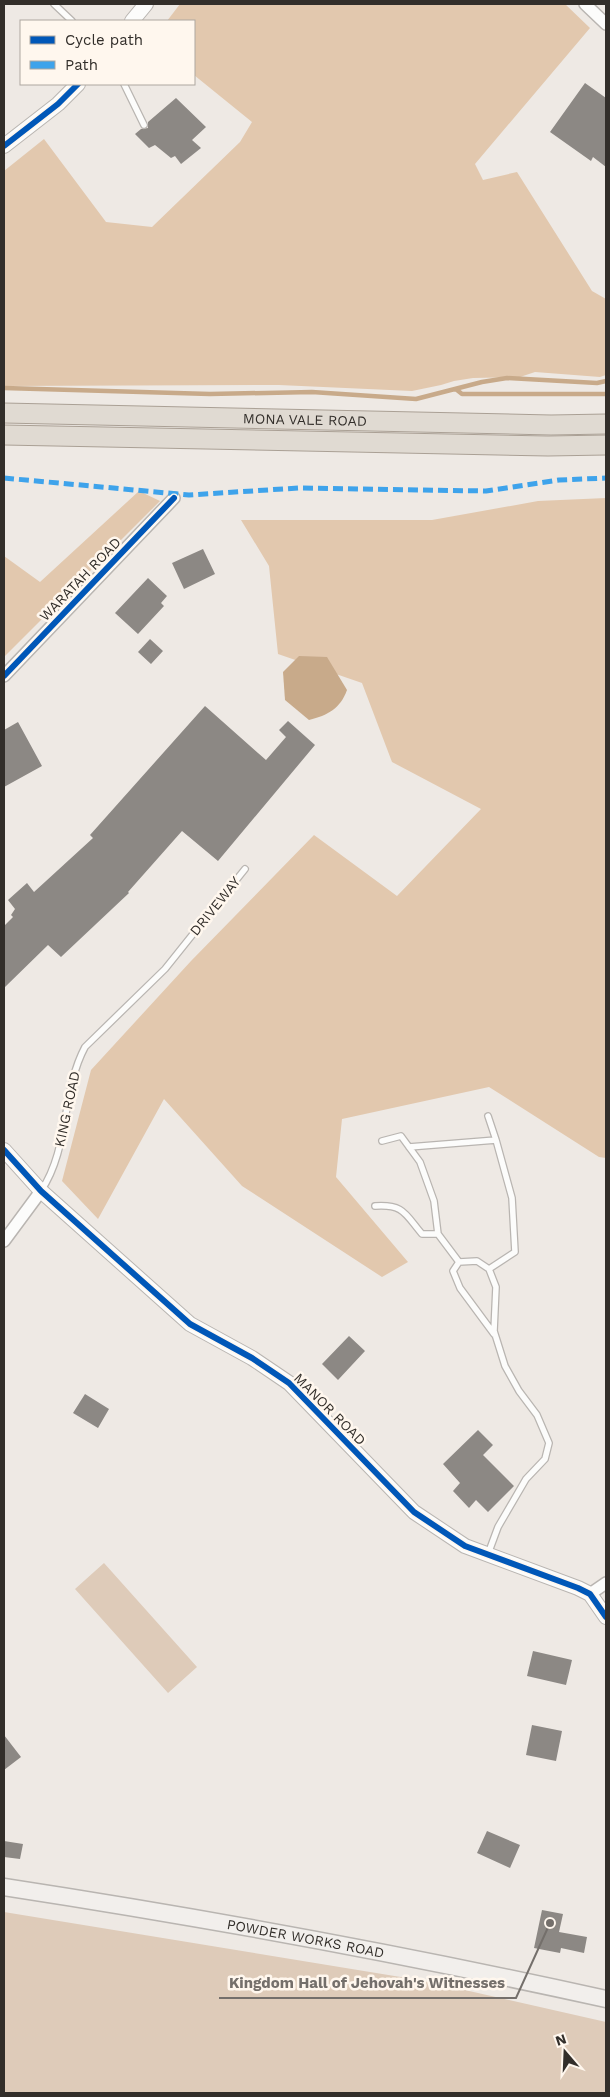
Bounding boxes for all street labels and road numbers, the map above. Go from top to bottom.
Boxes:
street label: MONA VALE ROAD [243,410,367,429]
street label: WARATAH ROAD [36,534,124,624]
street label: DRIVEWAY [187,873,243,939]
street label: KING ROAD [51,1070,83,1148]
street label: MANOR ROAD [291,1370,369,1448]
street label: POWDER WORKS ROAD [226,1916,386,1961]

